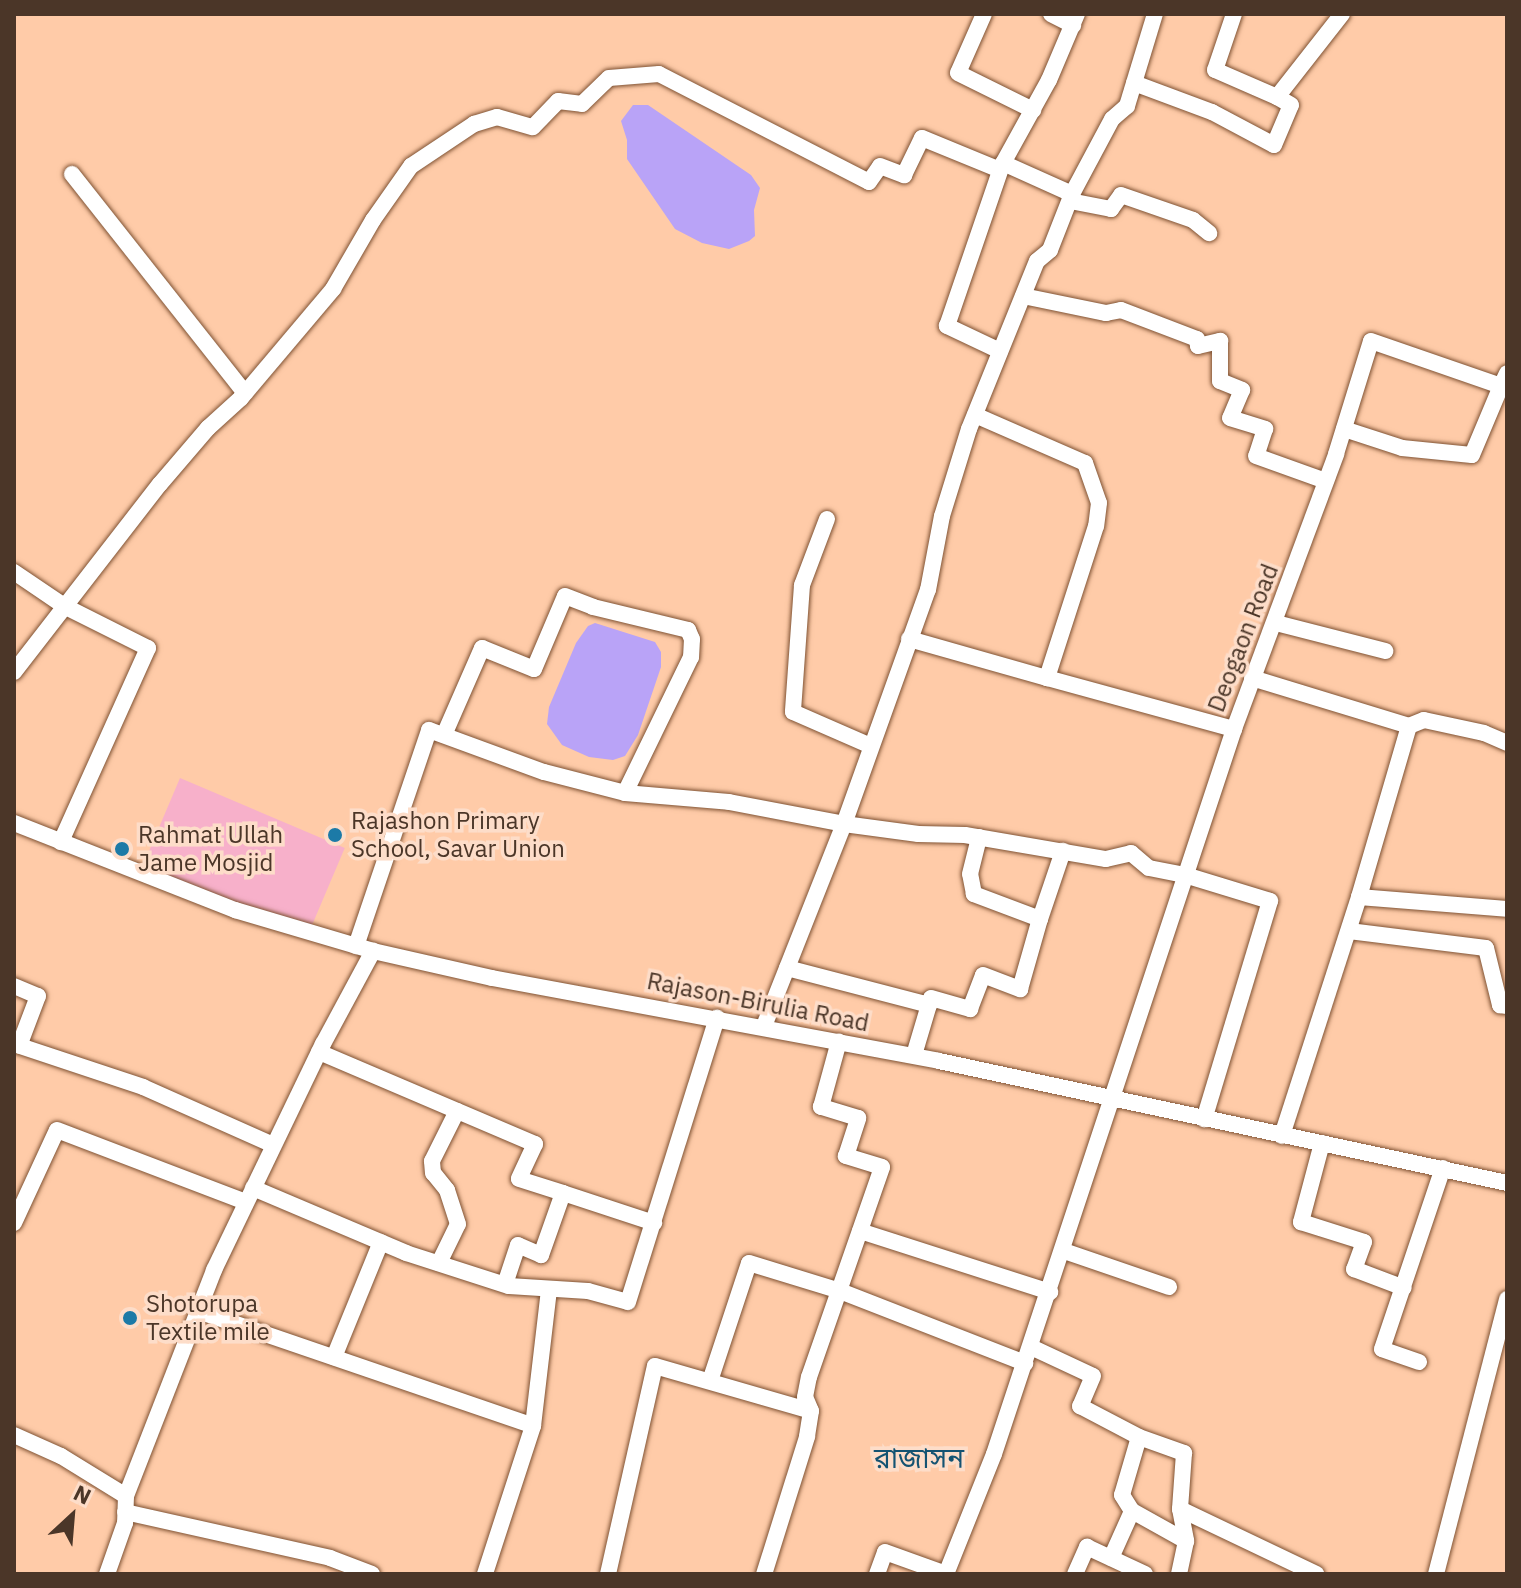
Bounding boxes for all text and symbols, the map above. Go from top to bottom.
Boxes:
street label: Deogaon Road [1202,560,1284,716]
place label: Rajashon Primary School, Savar Union [351,807,565,863]
place label: Rahmat Ullah Jame Mosjid [138,821,283,877]
marker: Rajashon Primary School, Savar Union [326,826,344,844]
marker: Rahmat Ullah Jame Mosjid [113,840,131,858]
street label: Rajason-Birulia Road [645,966,871,1038]
place label: Shotorupa Textile mile [146,1290,270,1346]
marker: Shotorupa Textile mile [121,1309,139,1327]
district label: রাজাসন [874,1441,964,1475]
north arrow [32,1476,112,1556]
text: N [69,1477,96,1511]

